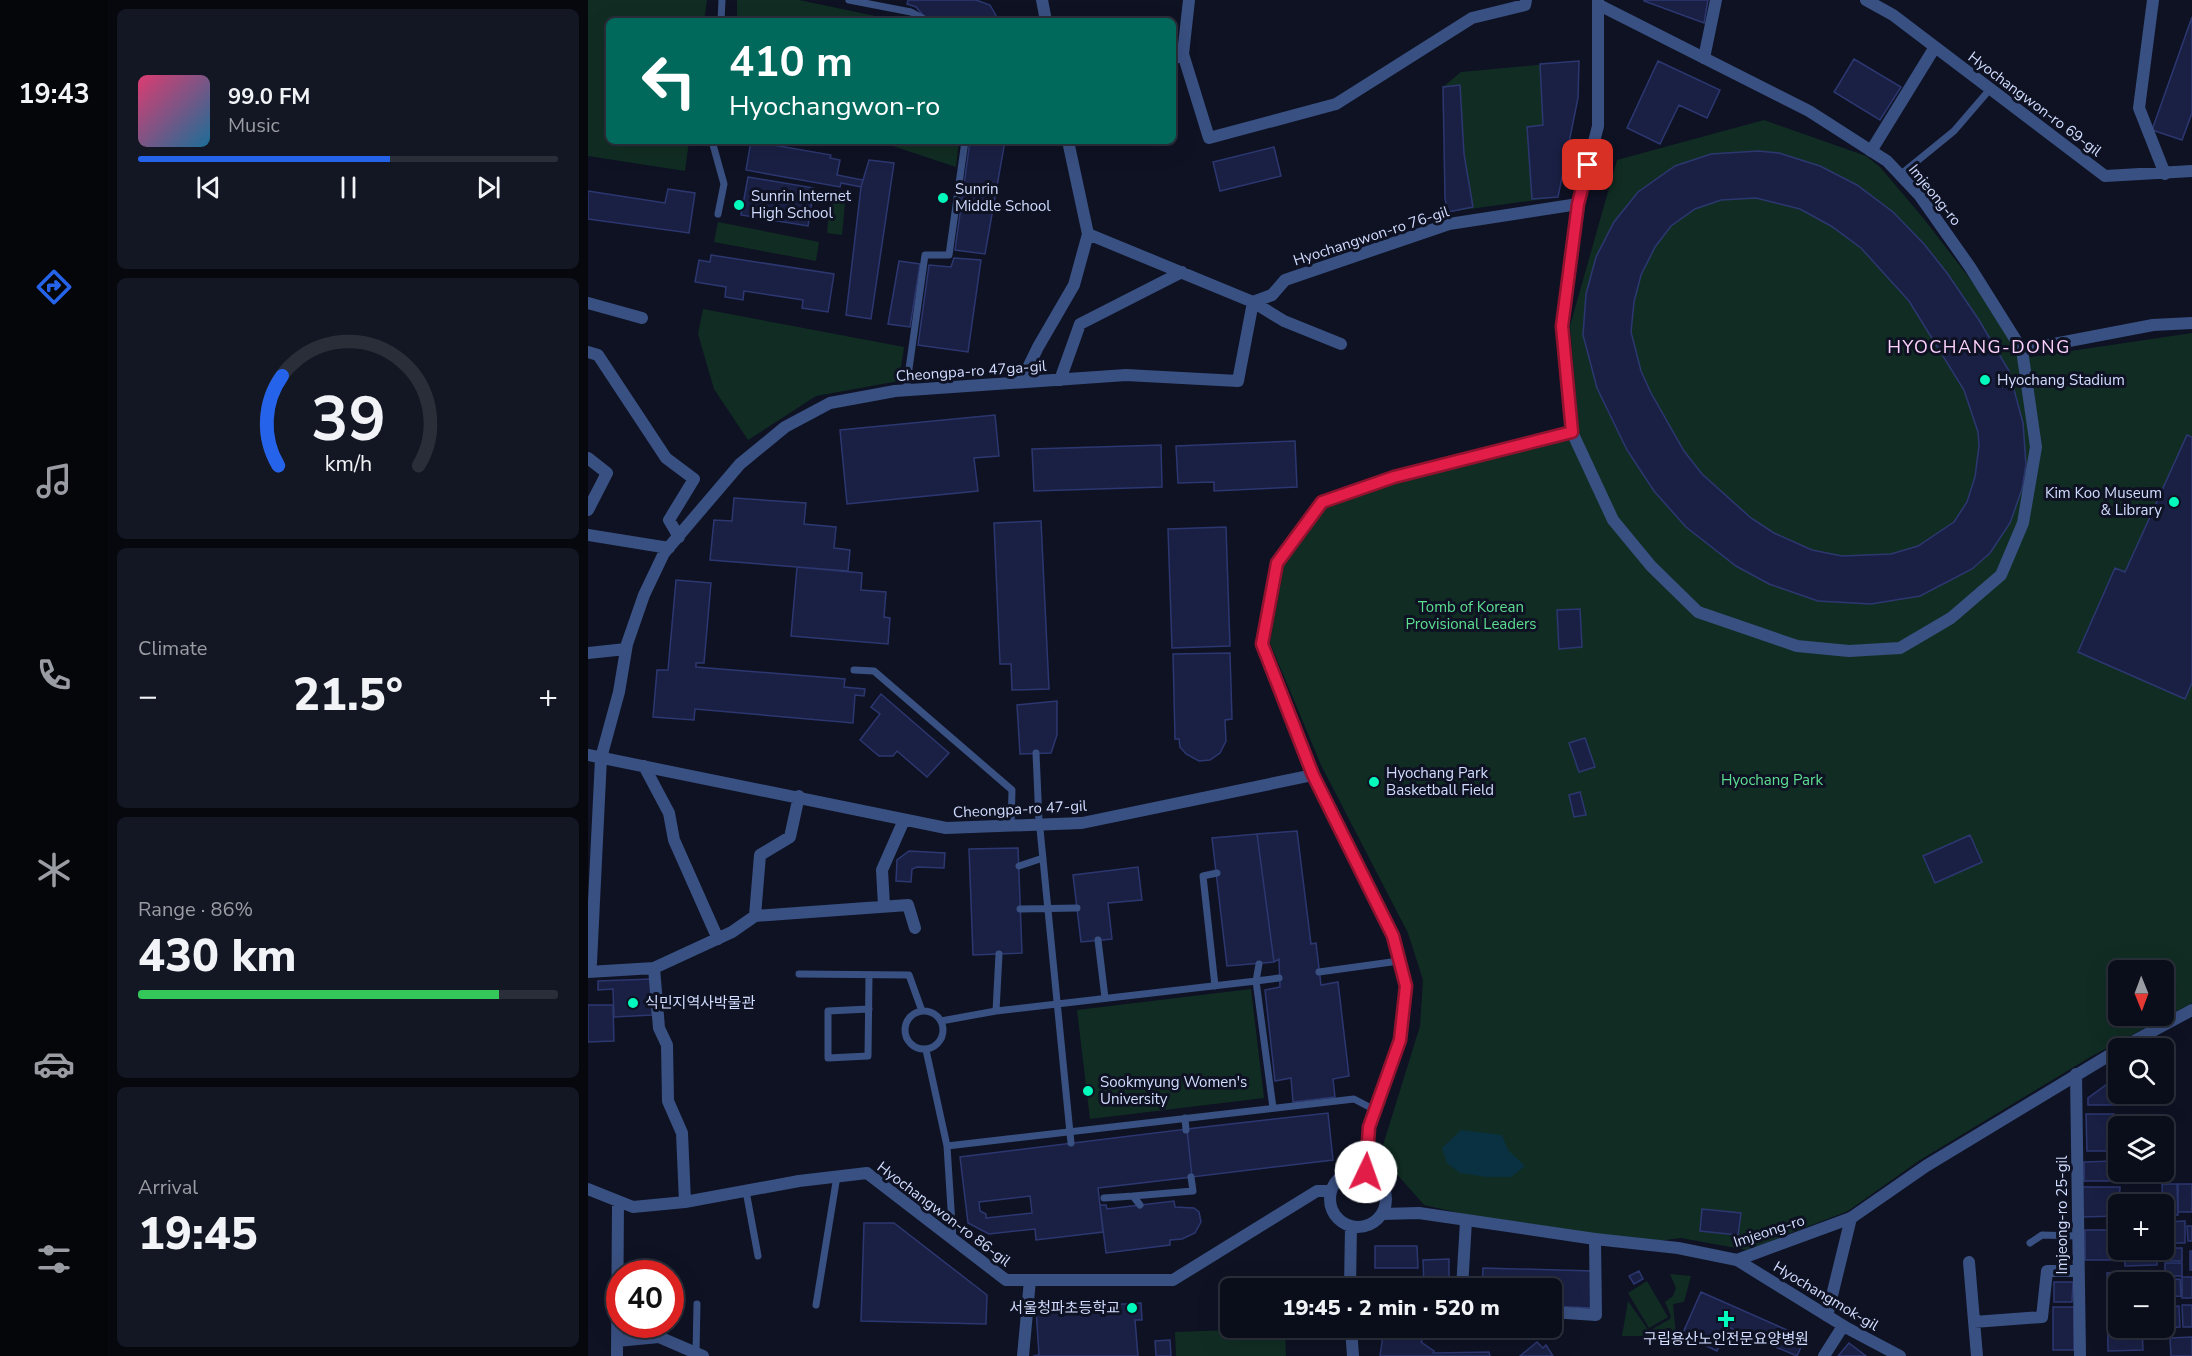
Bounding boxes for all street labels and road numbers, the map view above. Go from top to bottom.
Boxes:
street label: Hyochangwon-ro 69-gil [1964,47,2106,161]
street label: Imjeong-ro [1904,160,1966,230]
street label: Hyochangwon-ro 76-gil [1291,201,1452,271]
street label: Cheongpa-ro 47ga-gil [895,356,1047,386]
street label: Cheongpa-ro 47-gil [953,795,1088,822]
street label: Imjeong-ro 25-gil [2052,1155,2072,1274]
street label: Hyochangwon-ro 86-gil [873,1157,1015,1271]
street label: Imjeong-ro [1731,1210,1807,1252]
street label: Hyochangmok-gil [1770,1257,1883,1336]

